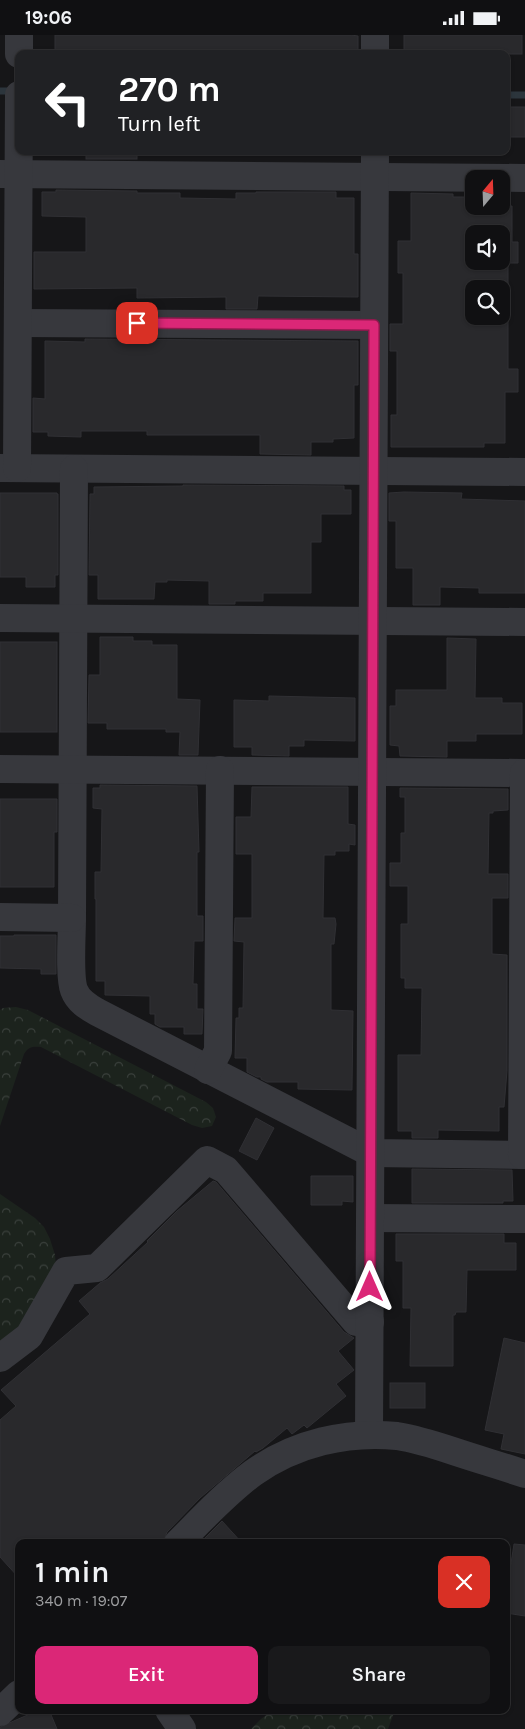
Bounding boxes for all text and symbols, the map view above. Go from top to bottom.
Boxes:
text: 19:06 [25,7,72,29]
text: 270 m [118,69,221,110]
icon: left [35,70,100,135]
text: Turn left [118,111,201,137]
north arrow [465,170,510,215]
map controls [465,170,510,325]
button: sound [465,225,510,270]
button: search [465,280,510,325]
pin [116,302,158,344]
icon: arrive [123,309,151,337]
position arrow [343,1260,395,1312]
text: 1 min [35,1554,109,1590]
button: close [438,1556,490,1608]
text: 340 m · 19:07 [35,1591,127,1610]
button: Exit [35,1646,258,1704]
button: Share [268,1646,490,1704]

